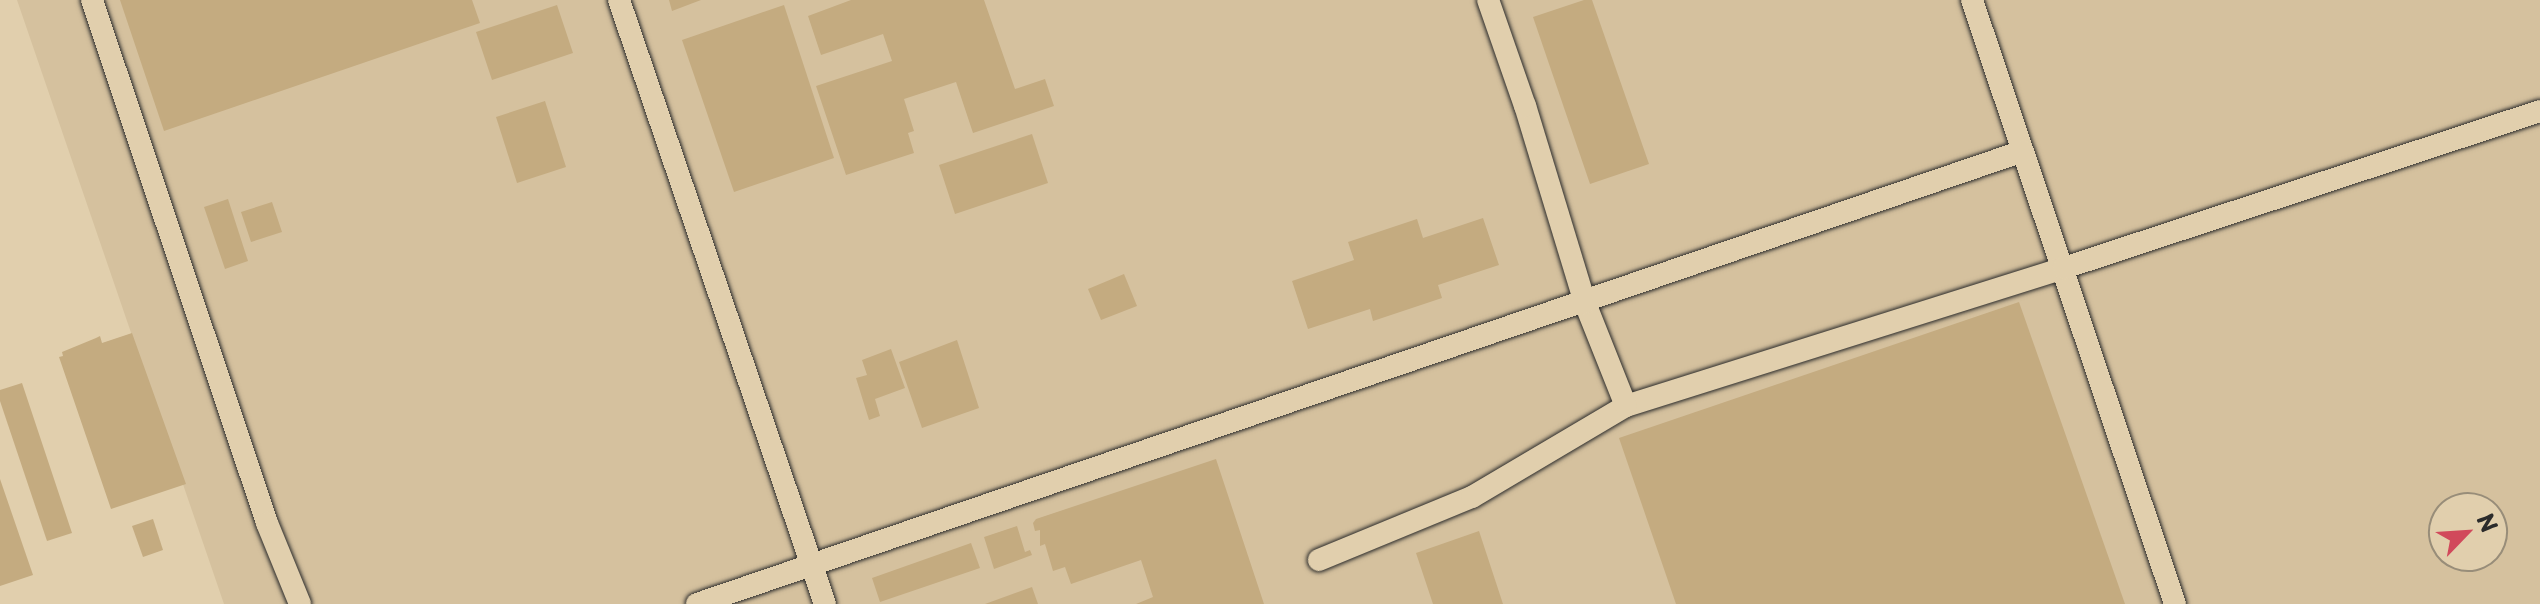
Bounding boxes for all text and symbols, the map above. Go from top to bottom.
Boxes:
north arrow [2428,492,2508,572]
text: N [2470,508,2507,537]

